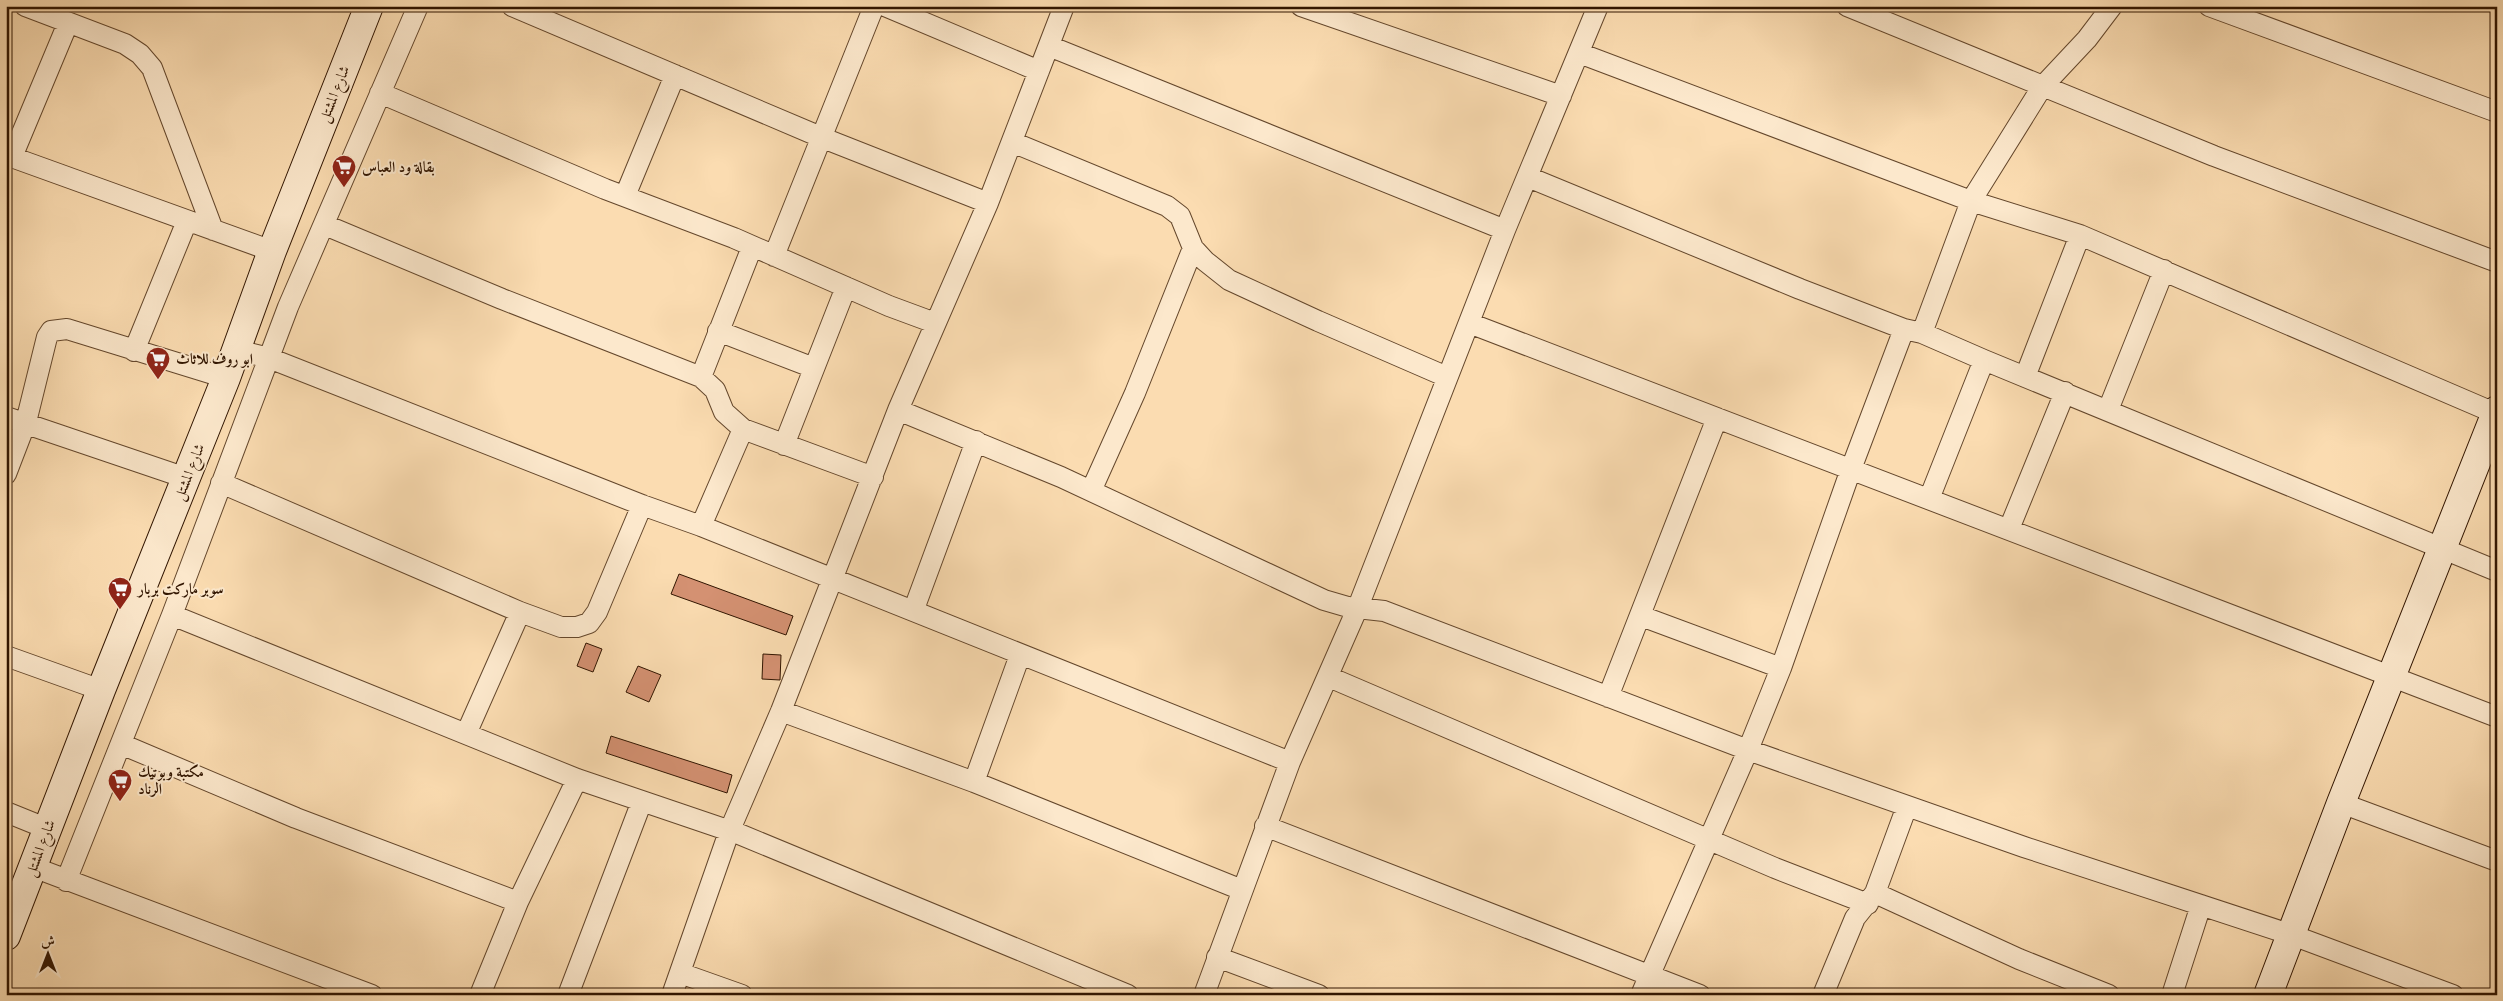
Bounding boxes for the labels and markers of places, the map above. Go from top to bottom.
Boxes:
supermarket icon: بقالة ود العباس [331,154,357,188]
place label: بقالة ود العباس [362,158,435,176]
supermarket icon: ابو روف للاثاث [145,346,171,380]
place label: ابو روف للاثاث [176,350,253,368]
supermarket icon: سوبر ماركت بربار [107,576,133,610]
place label: سوبر ماركت بربار [136,580,224,598]
place label: مكتبة وبوتيك الرناد [138,763,204,798]
supermarket icon: مكتبة وبوتيك الرناد [107,768,133,802]

